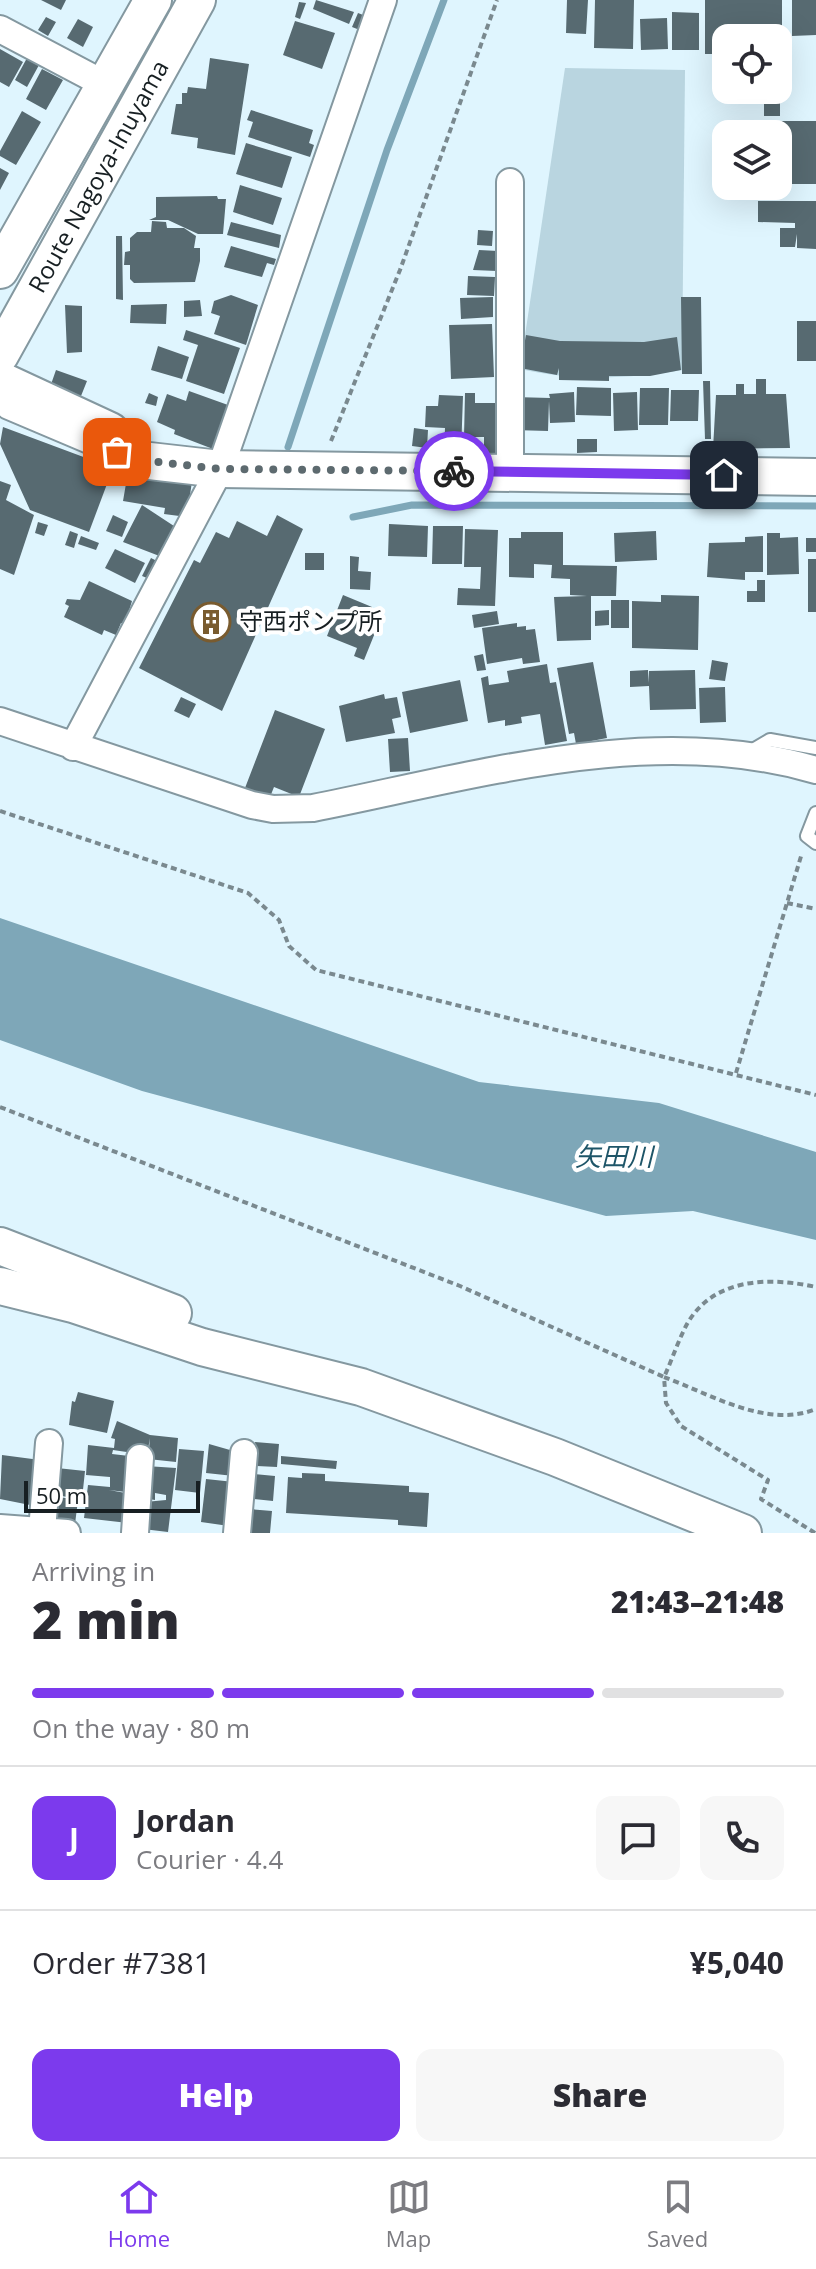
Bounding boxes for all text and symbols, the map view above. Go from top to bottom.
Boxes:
map controls [712,24,792,200]
button: locate [712,24,792,104]
street label: Route Nagoya-Inuyama [20,54,176,298]
button: layers [712,120,792,200]
pin [83,418,151,486]
icon: bag [95,430,139,474]
courier [414,431,494,511]
pin [690,441,758,509]
icon: bike [432,449,476,493]
icon: home [702,453,746,497]
building icon: 守西ポンプ所 [190,601,232,643]
place label: 守西ポンプ所 [239,604,382,637]
water label: 矢田川 [575,1138,656,1174]
scale bar [24,1477,200,1513]
text: 50 m [36,1480,87,1510]
text: Arriving in [32,1553,155,1589]
text: 21:43–21:48 [611,1581,784,1622]
text: 2 min [32,1583,180,1654]
text: On the way · 80 m [32,1710,250,1746]
button: chat [596,1796,680,1880]
button: phone [700,1796,784,1880]
text: Jordan [136,1800,235,1841]
text: J [69,1818,79,1859]
text: Courier · 4.4 [136,1841,283,1877]
text: Order #7381 [32,1942,211,1983]
text: ¥5,040 [690,1942,784,1983]
button: Help [32,2049,400,2141]
button: Share [416,2049,784,2141]
tab: Home [108,2175,170,2253]
tab: Map [386,2175,431,2253]
tab: Saved [647,2175,708,2253]

